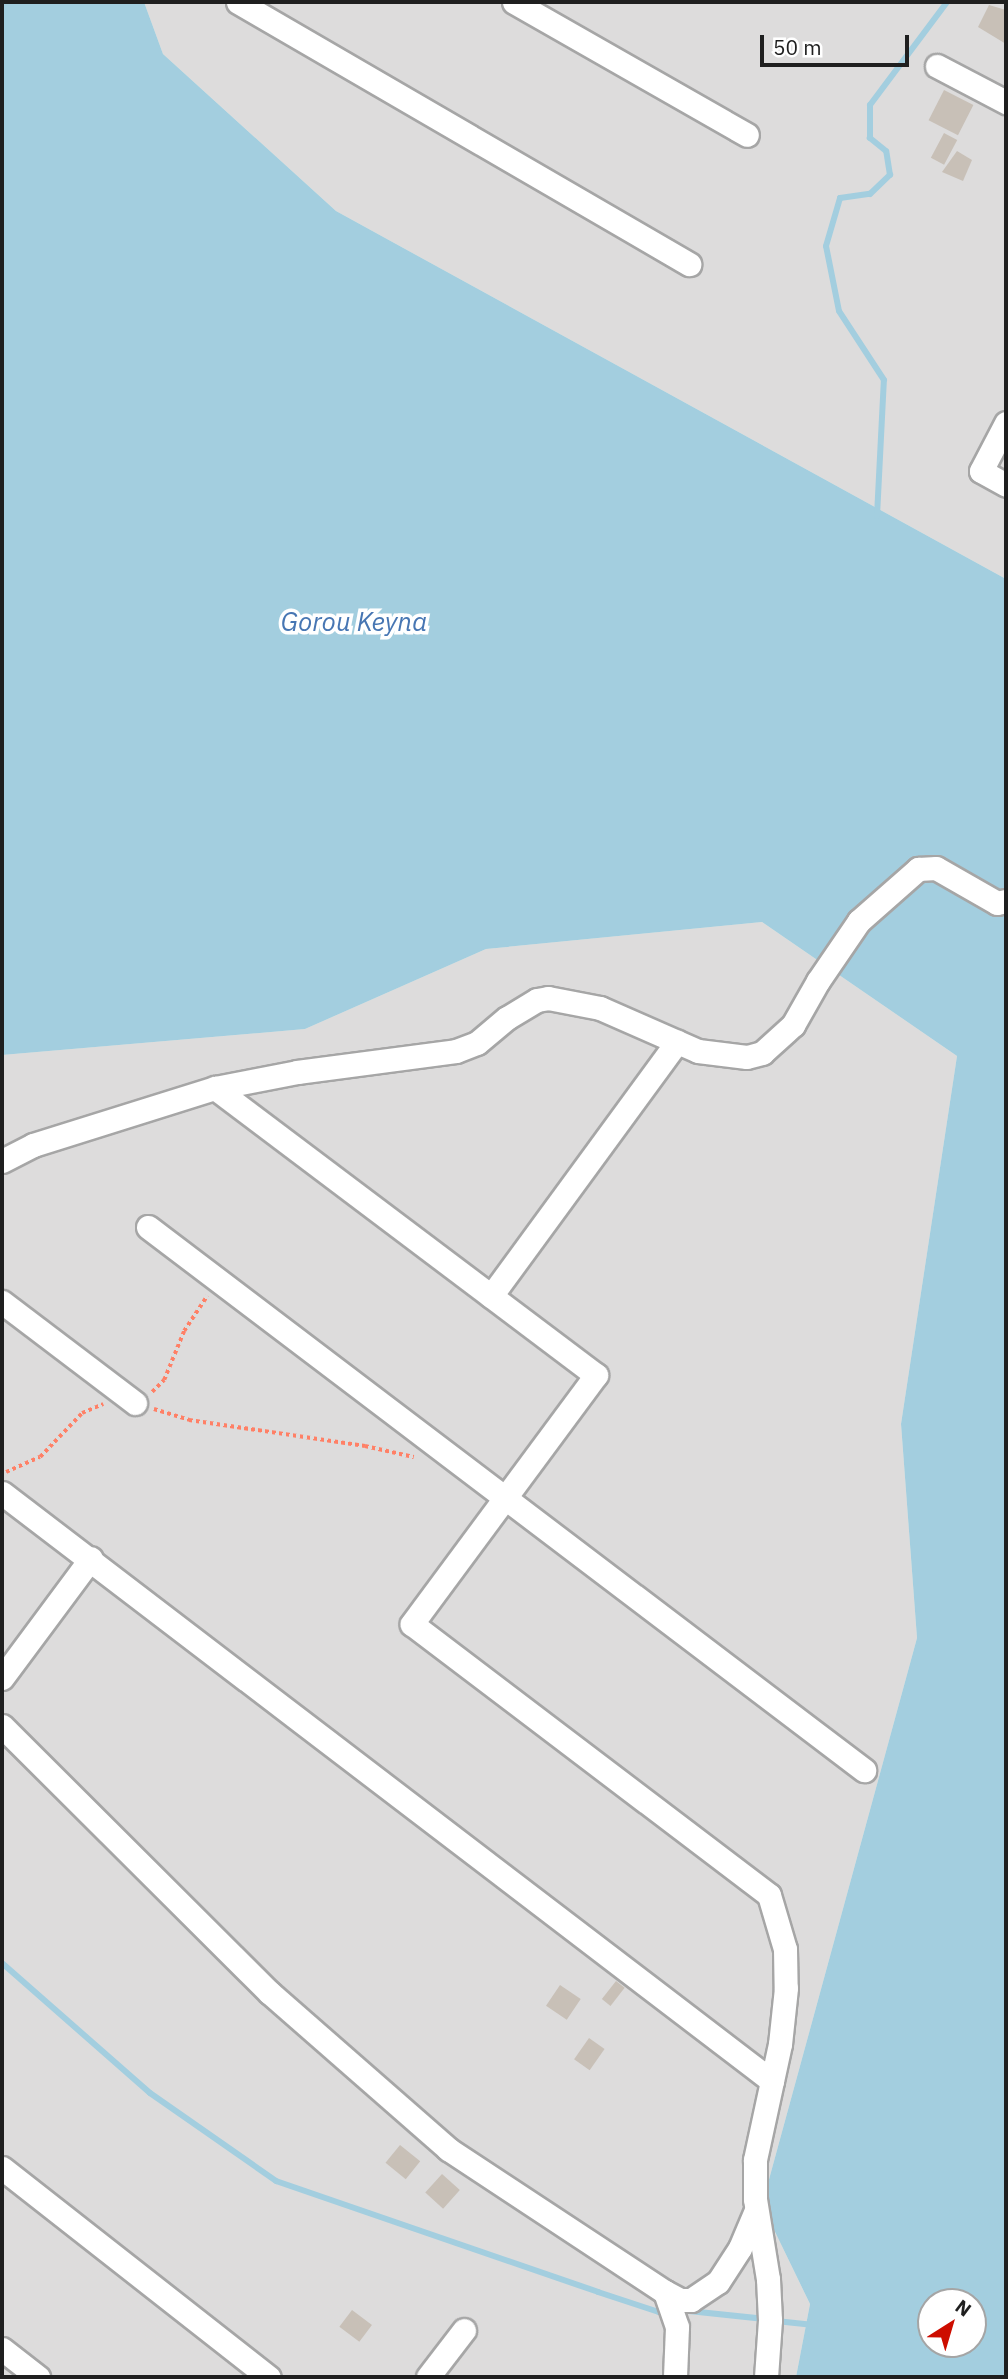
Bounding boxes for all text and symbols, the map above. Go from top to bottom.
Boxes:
scale bar [763,21,912,65]
text: 50 m [773,33,822,61]
water label: Gorou Keyna [281,606,427,638]
north arrow [917,2288,987,2358]
text: N [951,2294,976,2322]

